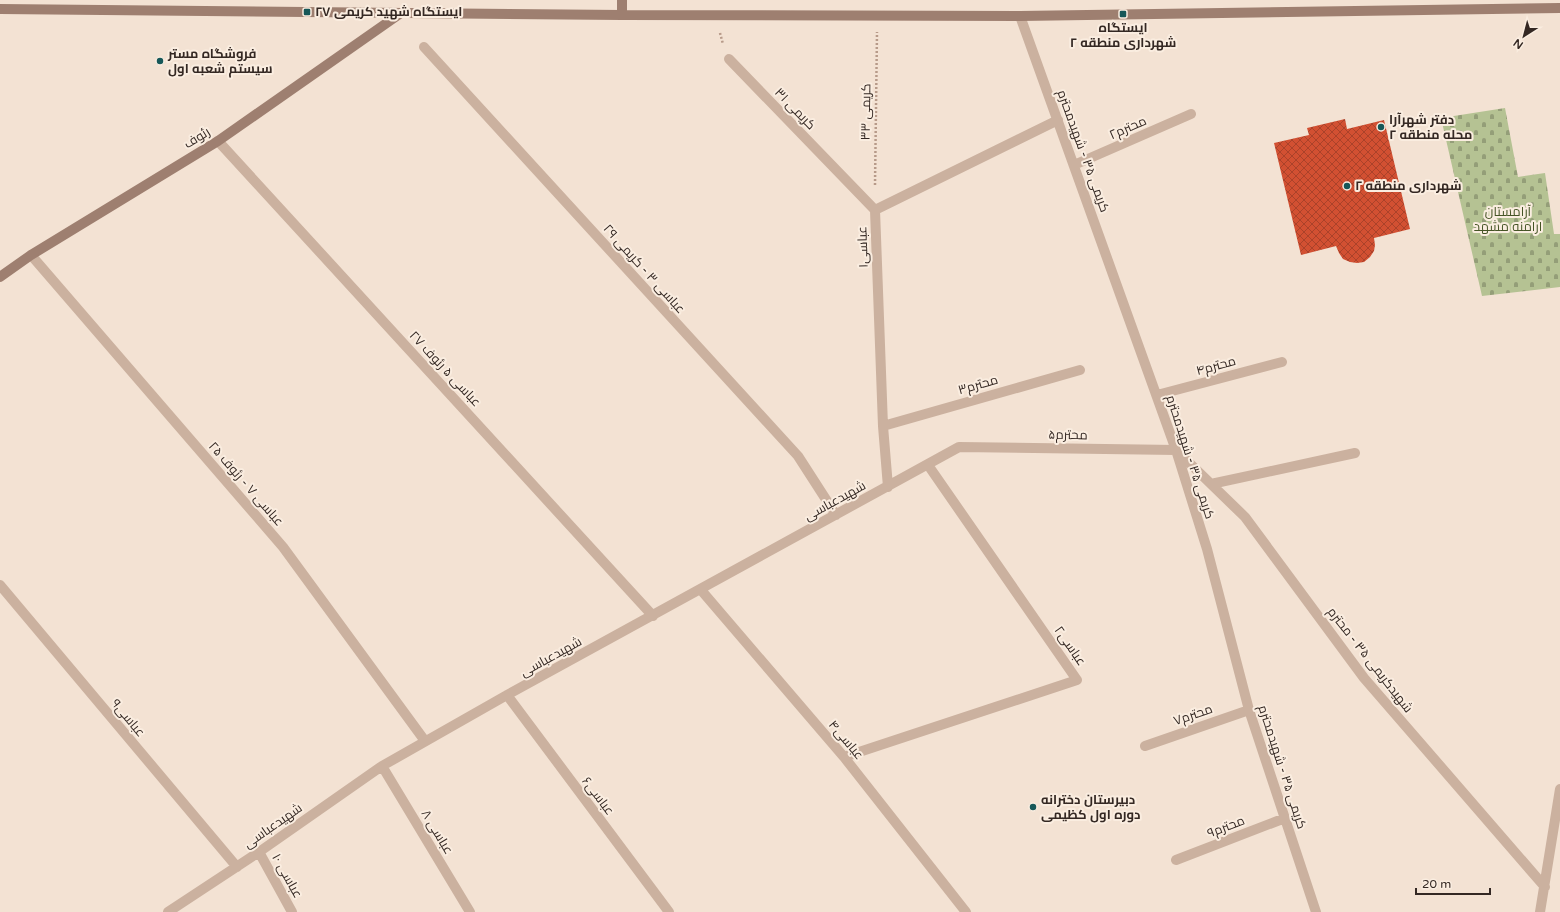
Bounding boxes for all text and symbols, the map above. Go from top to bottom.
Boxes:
place label: ایستگاه شهید کریمی ۲۷ [315,4,462,20]
marker: ایستگاه شهید کریمی ۲۷ [302,7,312,17]
marker: ایستگاه شهرداری منطقه ۲ [1118,9,1128,19]
north arrow [1504,16,1544,56]
place label: ایستگاه شهرداری منطقه ۲ [1070,20,1176,51]
text: N [1511,36,1526,52]
place label: فروشگاه مستر سیستم شعبه اول [167,46,273,78]
marker: فروشگاه مستر سیستم شعبه اول [155,56,165,66]
street label: کریمی ۳۳ [858,83,874,141]
street label: کریمی ۳۱ [771,85,819,133]
street label: کریمی ۳۵ - شهیدمحترم [1052,88,1113,215]
place label: دفتر شهرآرا محله منطقه ۲ [1389,112,1472,143]
street label: محترم۲ [1107,113,1149,144]
marker: دفتر شهرآرا محله منطقه ۲ [1376,122,1386,132]
street label: رئوف [181,124,213,152]
place label: شهرداری منطقه ۲ [1355,178,1462,194]
marker: شهرداری منطقه ۲ [1342,181,1352,191]
park label: آرامستان ارامنه مشهد [1474,204,1542,235]
street label: عباسی ۳ - کریمی ۲۹ [600,221,688,317]
street label: عباسی۱ [854,226,872,268]
street label: عباسی ۵ رئوف ۲۷ [406,328,484,410]
street label: محترم۴ [1194,353,1238,380]
street label: محترم۳ [956,372,1000,399]
street label: کریمی ۳۵ - شهیدمحترم [1161,393,1218,521]
street label: محترم۵ [1048,427,1088,444]
street label: عباسی ۷ - رئوف ۲۵ [205,439,287,529]
street label: شهیدعباسی [802,478,868,524]
street label: شهیدکریمی ۳۵ - محترم [1323,604,1416,716]
street label: عباسی۲ [1051,623,1089,669]
street label: شهیدعباسی [518,634,584,680]
street label: عباسی۹ [108,696,148,740]
street label: محترم۷ [1171,701,1215,730]
street label: کریمی ۳۵ - شهیدمحترم [1253,703,1310,831]
street label: عباسی۴ [825,717,867,763]
street label: عباسی۶ [578,774,618,818]
place label: دبیرستان دخترانه دوره اول کظیمی [1041,792,1141,823]
street label: شهیدعباسی [241,800,305,852]
marker: دبیرستان دخترانه دوره اول کظیمی [1028,802,1038,812]
street label: عباسی ۸ [417,807,457,857]
street label: محترم۹ [1205,813,1247,842]
street label: عباسی ۱۰ [268,851,306,901]
scale bar [1416,870,1490,896]
text: 20 m [1422,877,1451,891]

